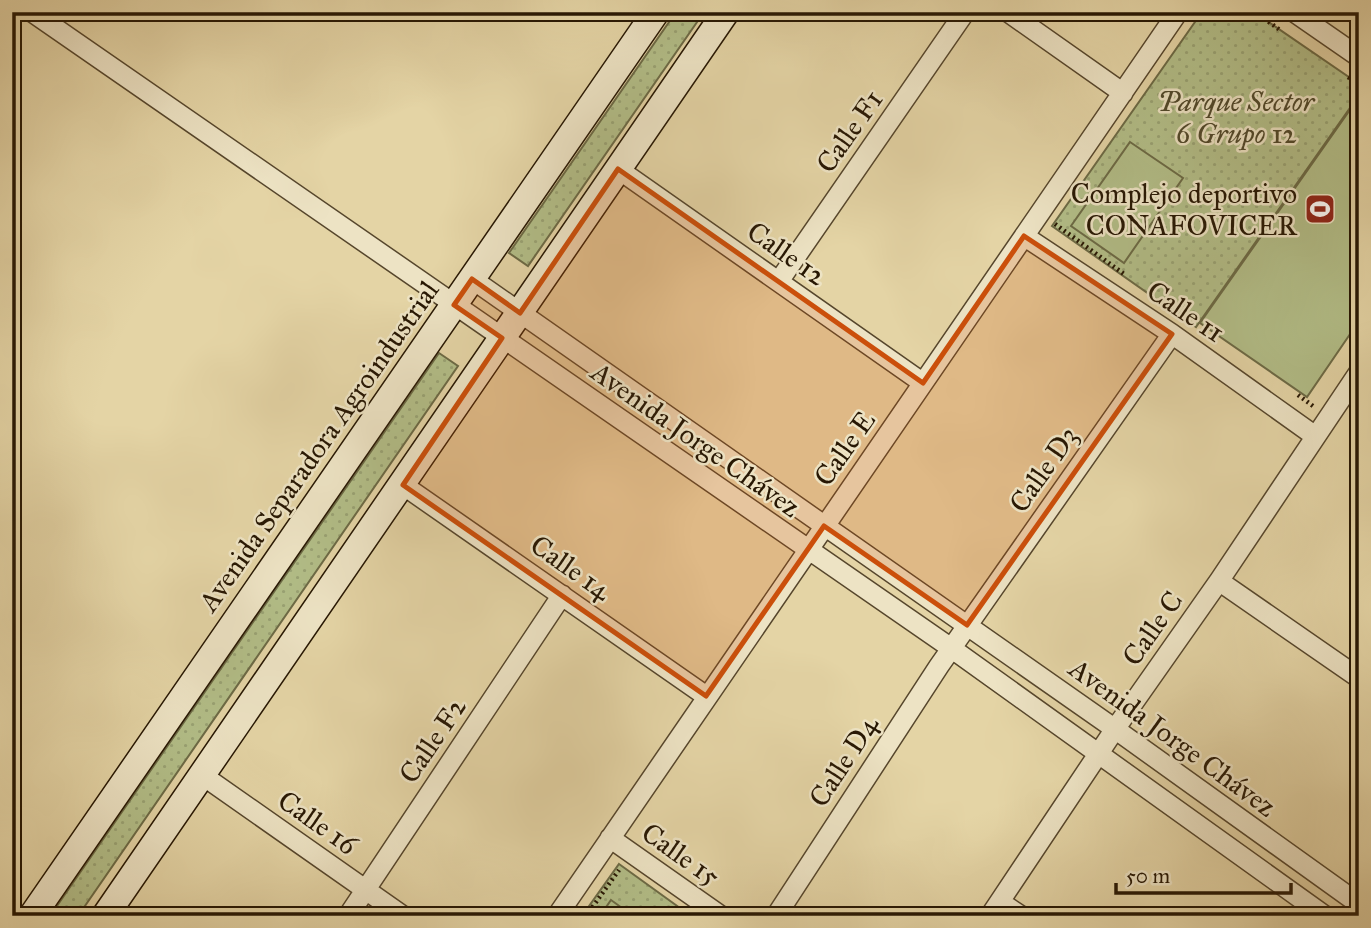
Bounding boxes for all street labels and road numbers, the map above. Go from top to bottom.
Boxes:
street label: Calle F1 [808,83,890,179]
street label: Calle 12 [740,214,833,293]
street label: Calle 11 [1140,273,1231,350]
street label: Avenida Separadora Agroindustrial [190,274,447,619]
street label: Avenida Jorge Chávez [584,354,807,525]
street label: Calle E [806,404,883,493]
street label: Calle D3 [1001,420,1086,519]
street label: Calle 14 [524,527,619,608]
street label: Calle C [1114,584,1190,672]
street label: Avenida Jorge Chávez [1062,650,1283,824]
street label: Calle F2 [391,691,474,790]
street label: Calle D4 [801,708,886,813]
street label: Calle 16 [271,783,366,863]
street label: Calle 15 [635,815,727,894]

